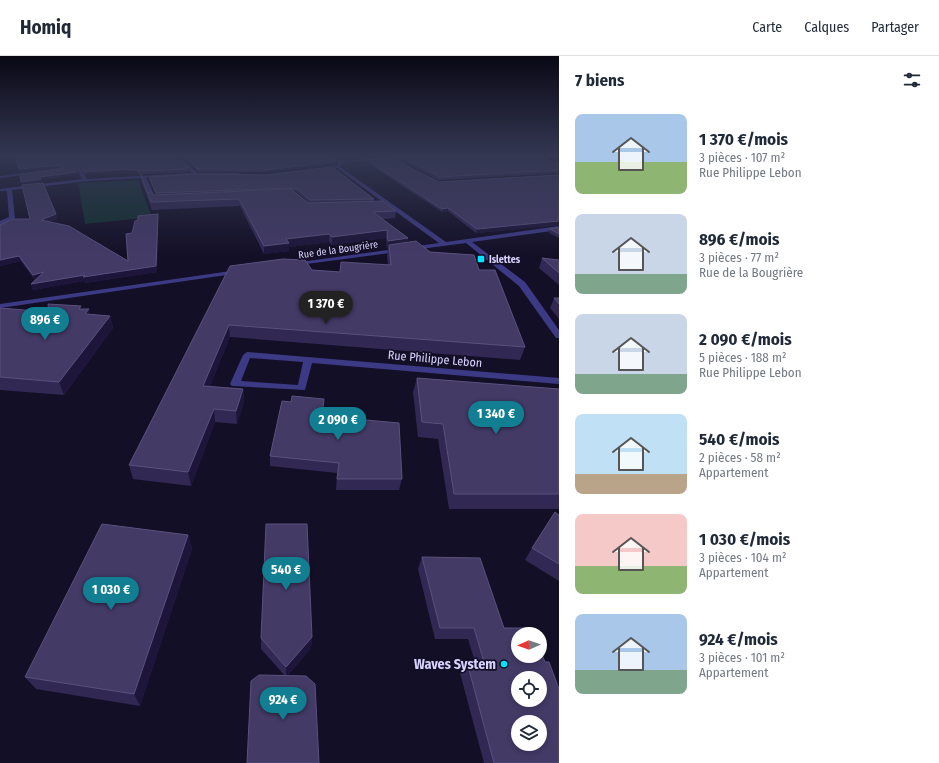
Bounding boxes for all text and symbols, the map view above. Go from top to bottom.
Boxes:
text: Homiq [20,16,71,39]
text: Carte [752,19,782,36]
text: Calques [804,19,849,36]
text: Partager [871,19,919,36]
icon: filters [901,69,923,91]
text: 7 biens [575,70,624,91]
text: 1 370 €/mois [699,129,788,150]
icon: home [607,130,655,178]
text: 3 pièces · 107 m² [699,150,785,165]
text: Rue Philippe Lebon [699,165,802,180]
text: 896 €/mois [699,229,779,250]
icon: home [607,230,655,278]
street label: Rue de la Bougrière [298,238,379,262]
text: 3 pièces · 77 m² [699,250,779,265]
marker: Islettes [476,254,486,264]
place label: Islettes [489,254,521,266]
text: Rue de la Bougrière [699,265,803,280]
pin: 1 370 € [289,291,363,325]
text: 1 370 € [308,296,344,311]
pin: 896 € [17,307,73,341]
text: 896 € [30,312,60,327]
text: 2 090 €/mois [699,329,792,350]
icon: home [607,330,655,378]
street label: Rue Philippe Lebon [387,348,483,370]
text: 5 pièces · 188 m² [699,350,787,365]
text: Rue Philippe Lebon [699,365,802,380]
pin: 1 340 € [459,401,533,435]
text: 1 340 € [477,406,515,421]
pin: 2 090 € [301,407,375,441]
text: 2 090 € [318,412,358,427]
text: 540 €/mois [699,429,779,450]
icon: home [607,430,655,478]
text: 2 pièces · 58 m² [699,450,781,465]
text: Appartement [699,465,768,480]
text: 1 030 €/mois [699,529,790,550]
icon: home [607,530,655,578]
text: 3 pièces · 104 m² [699,550,787,565]
pin: 540 € [258,557,314,591]
text: 540 € [271,562,301,577]
text: Appartement [699,565,768,580]
pin: 1 030 € [74,577,148,611]
text: 1 030 € [92,582,130,597]
north arrow [511,627,547,663]
map controls [511,627,547,751]
text: 924 €/mois [699,629,778,650]
icon: home [607,630,655,678]
text: 3 pièces · 101 m² [699,650,785,665]
place label: Waves System [414,656,496,673]
marker: Waves System [499,659,509,669]
text: Appartement [699,665,768,680]
button: locate [511,671,547,707]
pin: 924 € [255,687,311,721]
text: 924 € [269,692,297,707]
button: layers [511,715,547,751]

